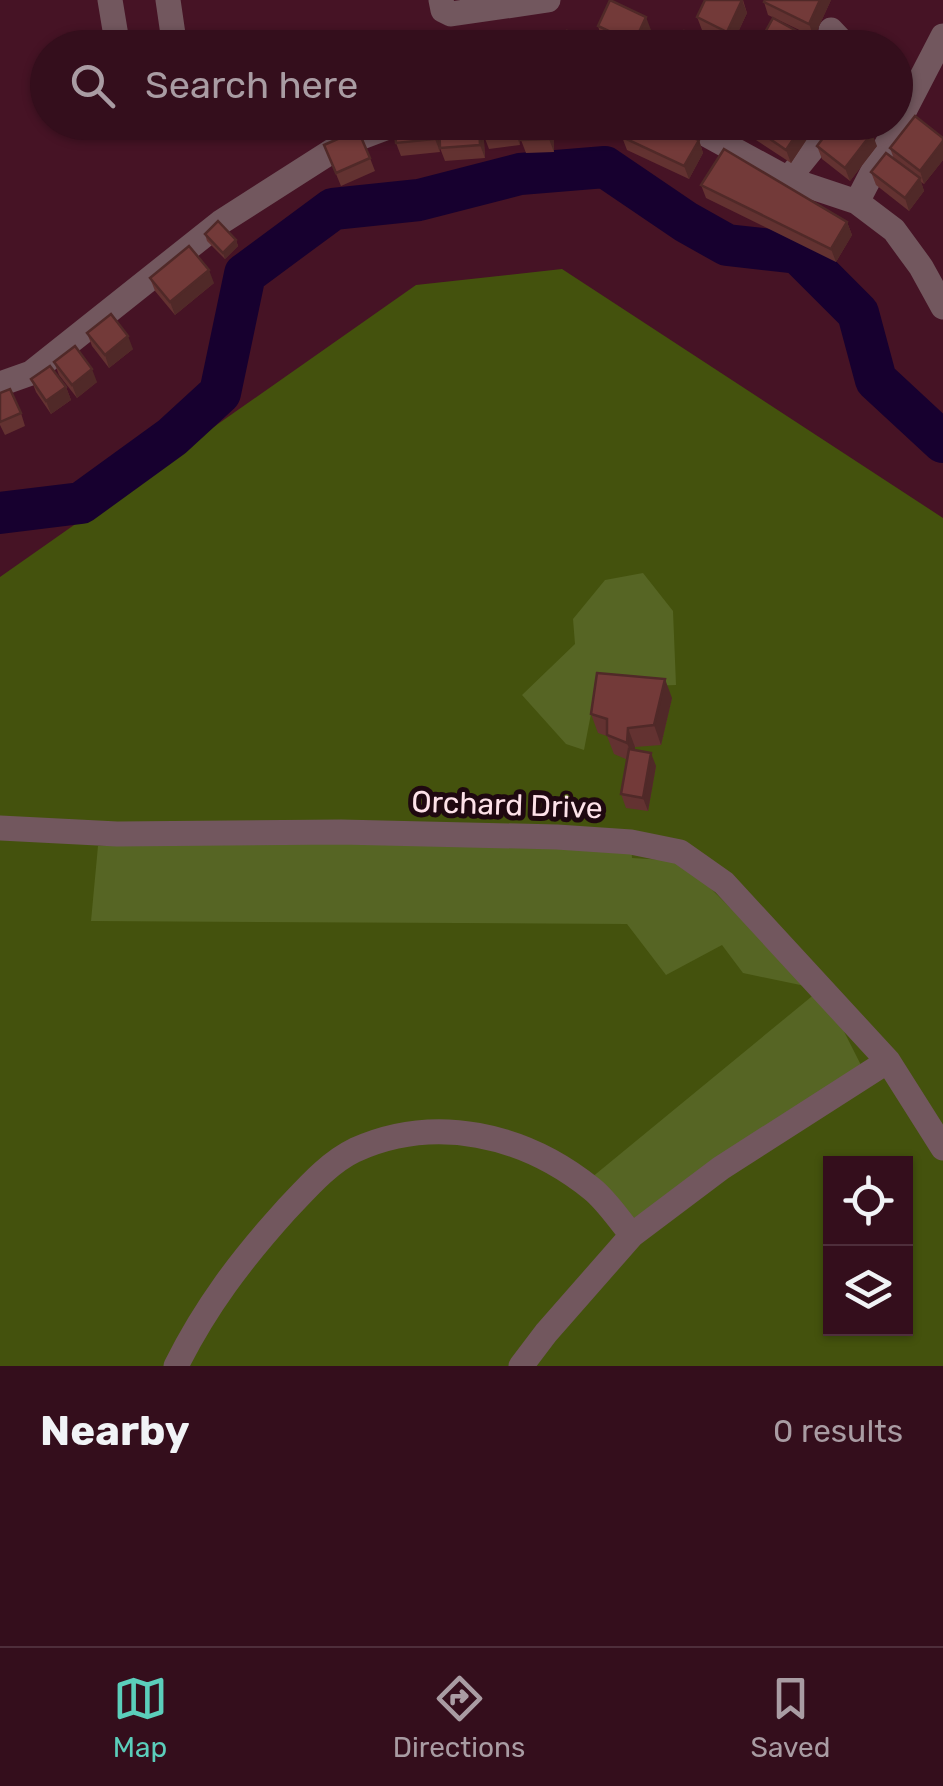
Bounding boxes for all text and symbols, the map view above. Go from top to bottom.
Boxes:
search box [30,30,913,140]
icon: search [65,58,120,113]
text: Search here [145,62,358,108]
street label: Orchard Drive [411,784,603,826]
map controls [823,1156,913,1336]
button: locate [823,1156,913,1246]
button: layers [823,1246,913,1336]
text: Nearby [40,1406,190,1456]
text: 0 results [773,1412,903,1450]
tab: Map [113,1671,168,1764]
tab: Directions [393,1671,525,1764]
tab: Saved [750,1671,830,1764]

